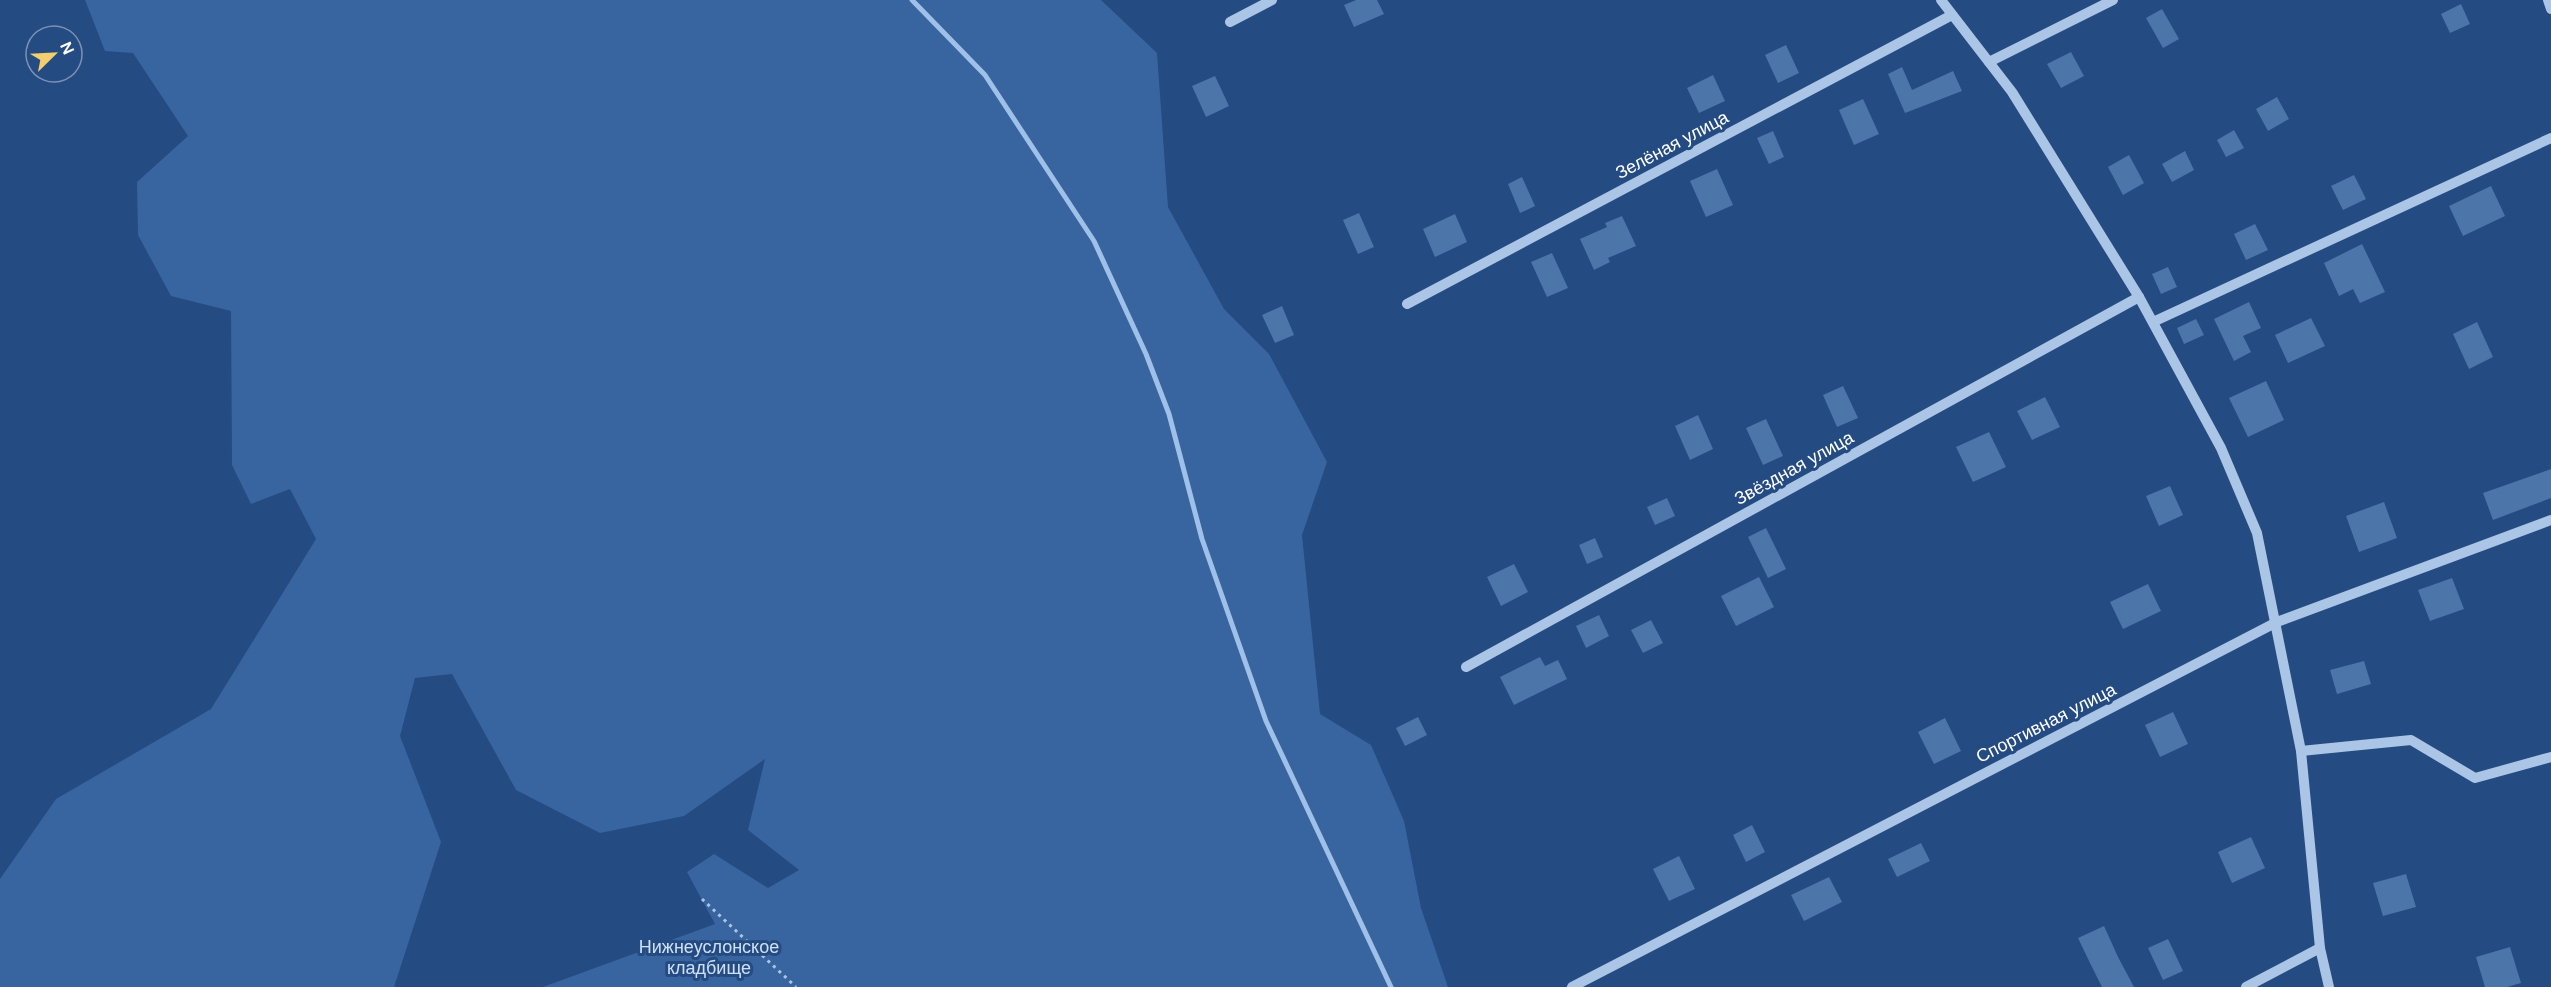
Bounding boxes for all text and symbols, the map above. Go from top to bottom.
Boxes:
north arrow [24,24,84,84]
text: N [55,39,79,58]
street label: Зелёная улица [1611,105,1734,185]
street label: Звёздная улица [1730,425,1859,511]
street label: Спортивная улица [1972,677,2121,769]
park label: Нижнеуслонское кладбище [639,935,779,980]

